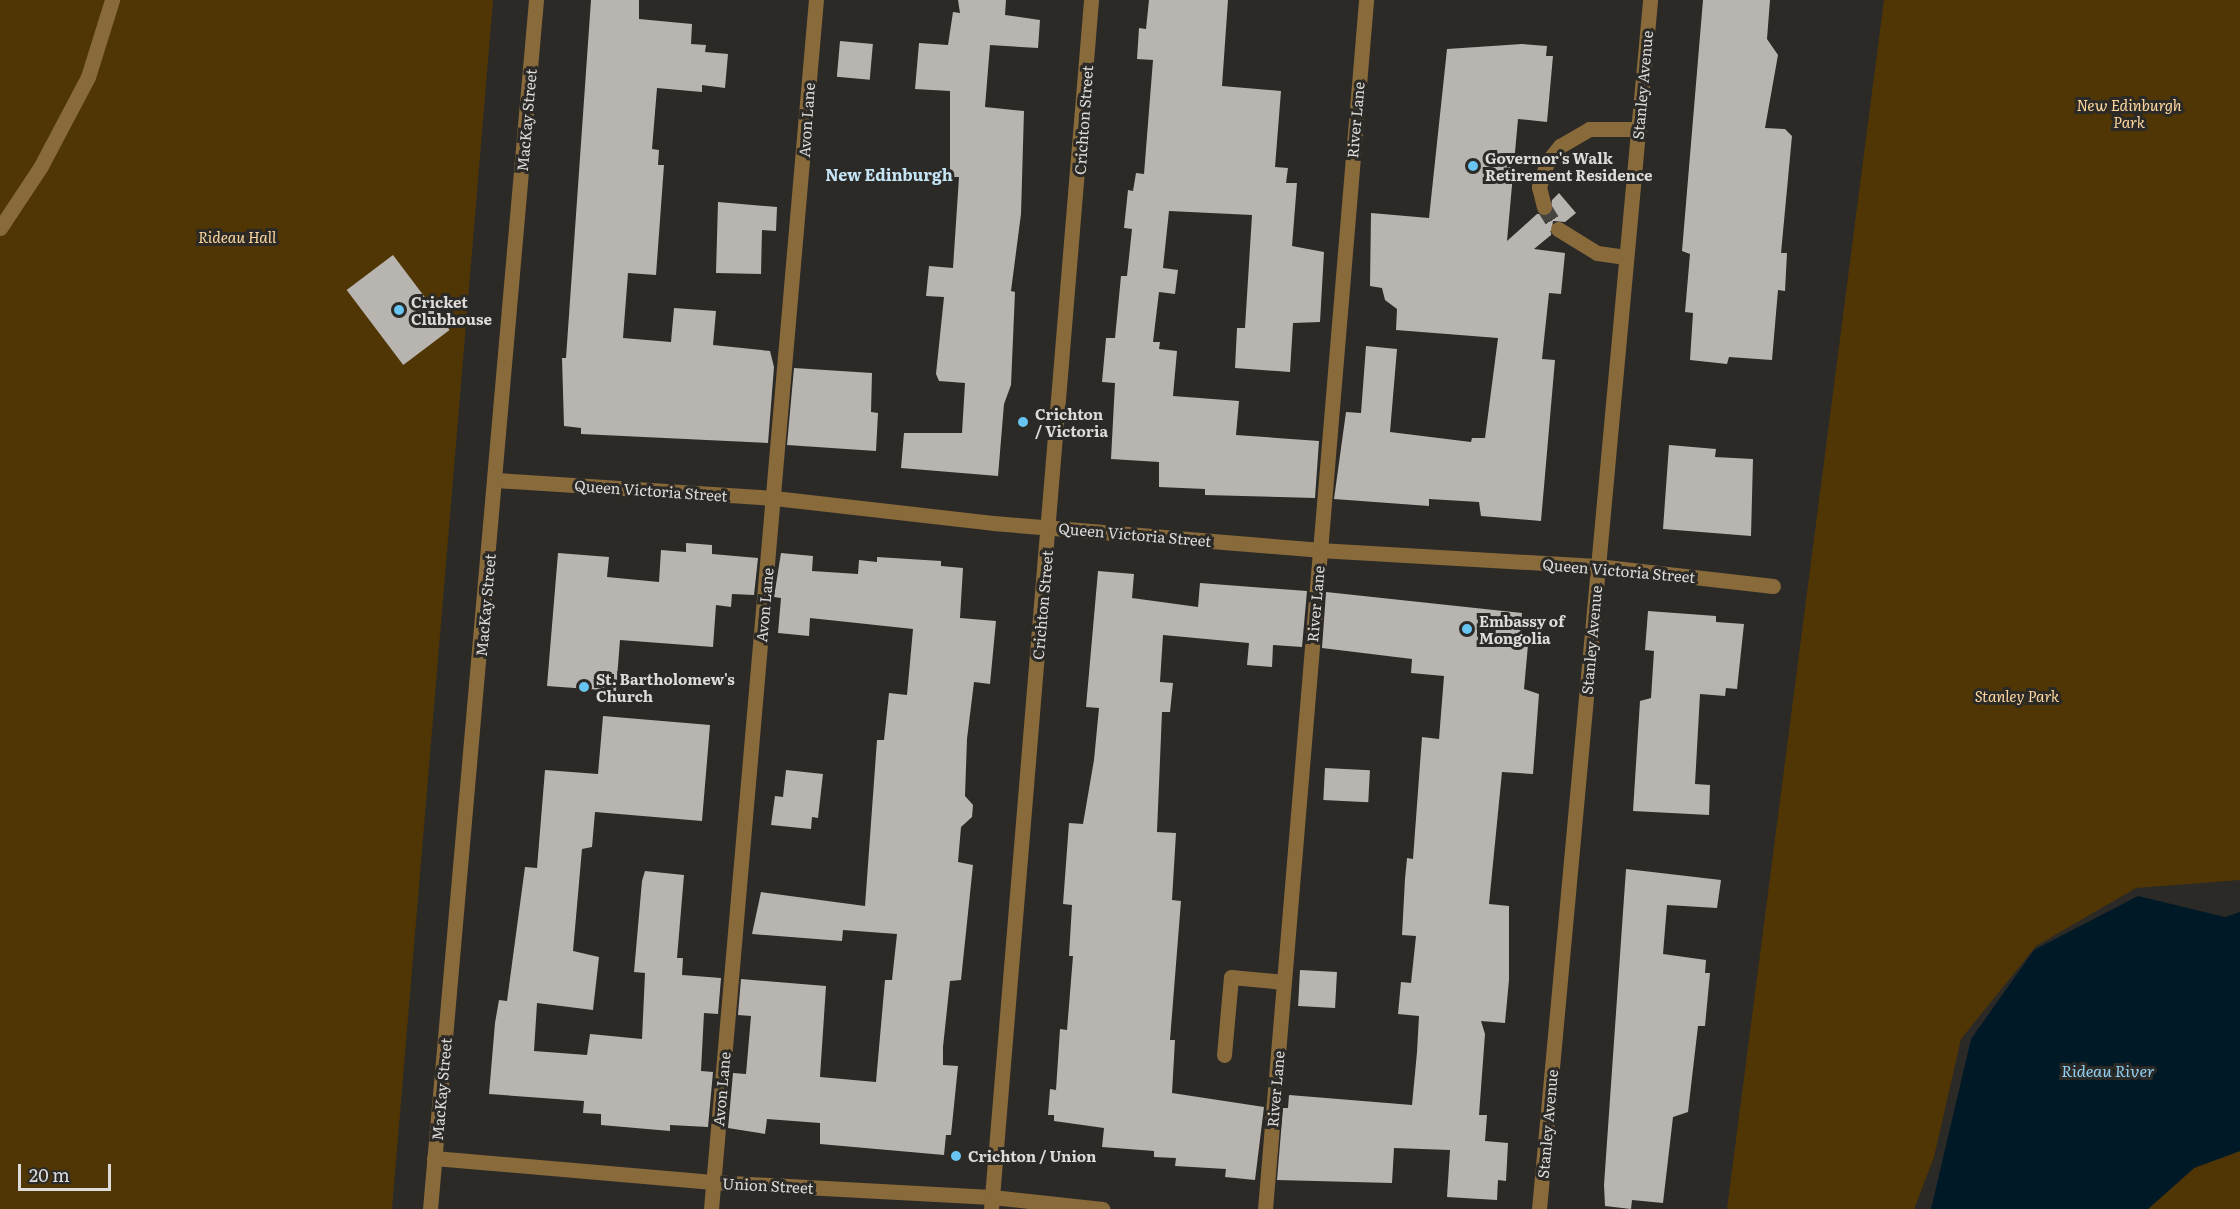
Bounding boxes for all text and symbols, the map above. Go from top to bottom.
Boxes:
street label: Stanley Avenue [1628,30,1656,140]
street label: Crichton Street [1070,65,1096,175]
street label: MacKay Street [513,68,539,172]
street label: River Lane [1343,81,1367,159]
street label: Avon Lane [794,82,818,158]
park label: New Edinburgh Park [2076,95,2182,130]
place label: Governor's Walk Retirement Residence [1485,148,1653,183]
marker: Governor's Walk Retirement Residence [1466,159,1480,173]
district label: New Edinburgh [825,164,953,184]
park label: Rideau Hall [198,228,276,246]
place label: Cricket Clubhouse [411,292,492,327]
marker: Cricket Clubhouse [392,303,406,317]
place label: Crichton / Victoria [1035,404,1108,439]
marker: Crichton / Victoria [1016,415,1030,429]
street label: Queen Victoria Street [574,476,728,504]
street label: Queen Victoria Street [1058,518,1212,550]
street label: Crichton Street [1028,549,1056,661]
street label: MacKay Street [472,553,498,657]
street label: Queen Victoria Street [1542,554,1696,586]
street label: River Lane [1303,565,1327,643]
street label: Avon Lane [752,567,776,643]
street label: Stanley Avenue [1577,585,1605,695]
place label: Embassy of Mongolia [1479,611,1565,646]
marker: Embassy of Mongolia [1460,622,1474,636]
place label: St. Bartholomew's Church [596,669,735,704]
marker: St. Bartholomew's Church [577,680,591,694]
park label: Stanley Park [1975,687,2059,705]
street label: MacKay Street [428,1037,454,1141]
street label: River Lane [1263,1050,1287,1128]
street label: Avon Lane [709,1051,733,1127]
water label: Rideau River [2061,1060,2155,1080]
street label: Stanley Avenue [1533,1069,1561,1179]
place label: Crichton / Union [968,1147,1096,1165]
marker: Crichton / Union [949,1149,963,1163]
scale bar [21,1152,114,1190]
text: 20 m [29,1161,70,1188]
street label: Union Street [722,1174,814,1196]

